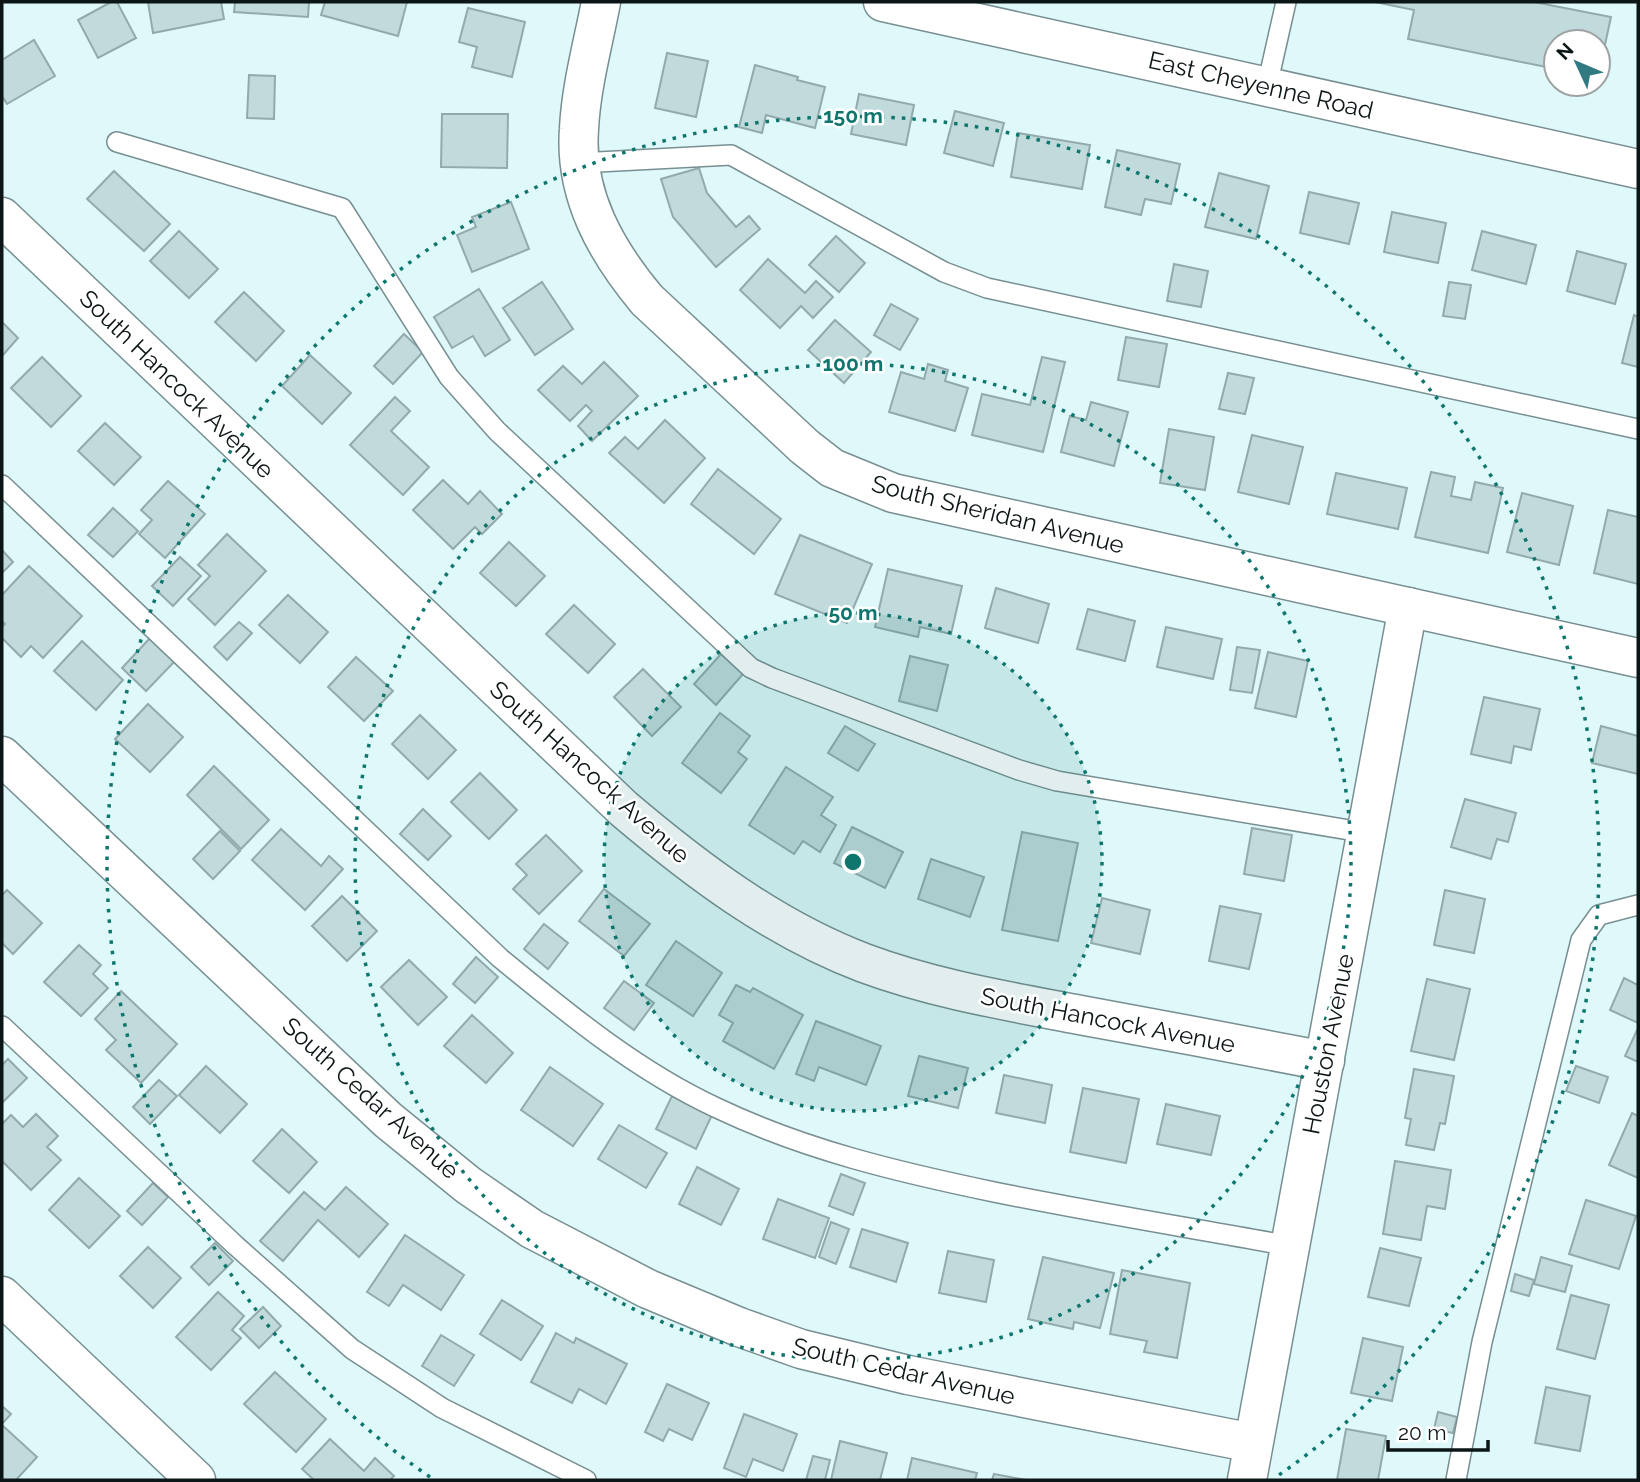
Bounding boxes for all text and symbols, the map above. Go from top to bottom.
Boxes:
north arrow [1542,28,1612,98]
text: N [1552,38,1578,64]
street label: East Cheyenne Road [1146,45,1376,125]
text: 150 m [823,103,883,128]
street label: South Hancock Avenue [74,284,280,484]
text: 100 m [823,351,883,376]
street label: South Sheridan Avenue [869,469,1127,559]
text: 50 m [828,600,878,625]
street label: South Hancock Avenue [484,675,696,869]
centre of rings [841,850,865,874]
street label: Houston Avenue [1296,951,1360,1137]
street label: South Hancock Avenue [978,981,1238,1059]
street label: South Cedar Avenue [277,1011,465,1185]
street label: South Cedar Avenue [790,1331,1018,1411]
scale bar [1388,1408,1488,1452]
text: 20 m [1398,1420,1446,1445]

